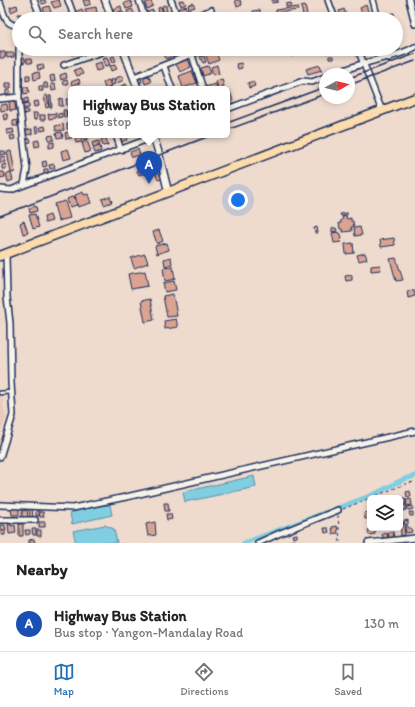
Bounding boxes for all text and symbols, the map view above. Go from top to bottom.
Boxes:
search box [12,12,403,56]
icon: search [26,23,48,45]
text: Search here [58,25,133,43]
north arrow [319,68,355,104]
popup [68,86,230,138]
text: Highway Bus Station [83,96,215,114]
text: Bus stop [83,114,131,129]
pin: A [136,151,162,184]
your location [228,190,248,210]
map controls [367,495,403,531]
button: layers [367,495,403,531]
text: Nearby [16,559,68,579]
text: Highway Bus Station [54,607,187,625]
text: A [25,616,33,631]
text: 130 m [364,616,399,631]
text: Bus stop · Yangon-Mandalay Road [54,625,243,640]
tab: Map [53,661,75,698]
tab: Directions [180,661,229,698]
tab: Saved [334,661,362,698]

